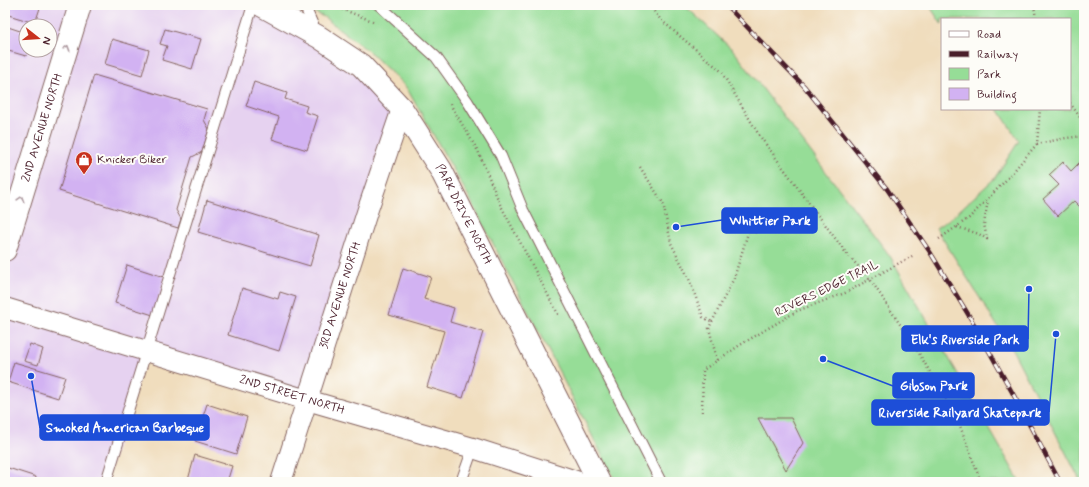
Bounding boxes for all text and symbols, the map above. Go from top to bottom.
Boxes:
north arrow [18,18,58,58]
legend [941,18,1071,110]
text: Road [977,27,1001,43]
text: N [39,35,54,46]
one-way arrow [62,45,71,52]
text: Railway [977,47,1019,63]
text: Park [977,67,1001,83]
street label: 2ND AVENUE NORTH [18,71,67,184]
text: Building [977,87,1017,104]
shop icon: Knicker Biker [74,150,94,175]
place label: Knicker Biker [97,152,167,168]
street label: PARK DRIVE NORTH [431,161,496,267]
one-way arrow [16,196,25,203]
callout: Whittier Park [722,208,817,233]
text: Whittier Park [729,213,811,230]
street label: 3RD AVENUE NORTH [316,239,365,351]
street label: RIVERS EDGE TRAIL [773,257,881,321]
callout: Elk's Riverside Park [902,326,1028,351]
text: Elk's Riverside Park [911,332,1020,349]
street label: 2ND STREET NORTH [237,372,347,419]
callout: Gibson Park [893,373,974,398]
text: Gibson Park [900,378,968,395]
callout: Riverside Railyard Skatepark [872,400,1049,425]
text: Riverside Railyard Skatepark [879,405,1042,422]
callout: Smoked American Barbeque [40,415,209,440]
text: Smoked American Barbeque [46,420,204,437]

